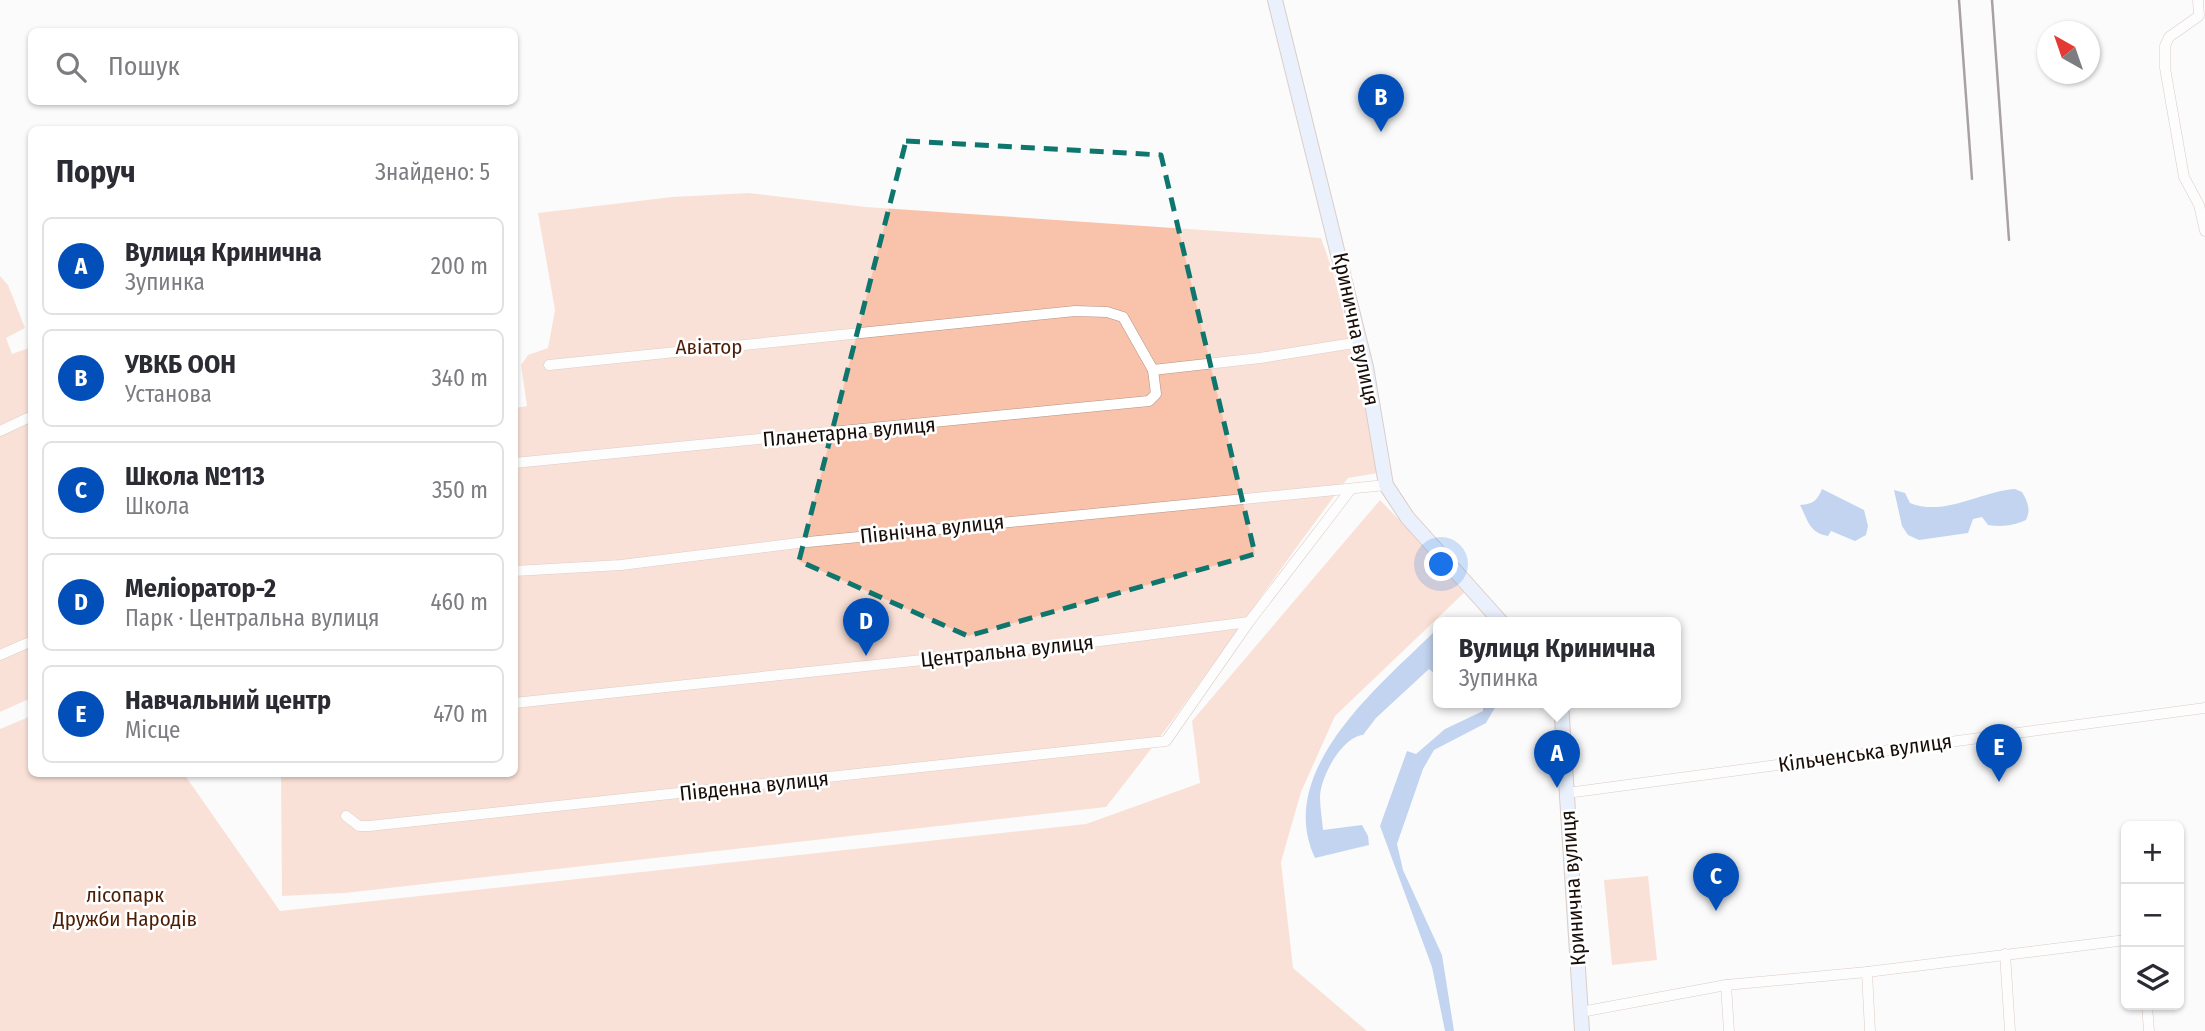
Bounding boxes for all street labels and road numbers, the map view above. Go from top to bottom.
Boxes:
street label: Кринична вулиця [1327,250,1385,408]
street label: Планетарна вулиця [761,411,937,453]
street label: Північна вулиця [859,509,1005,549]
street label: Центральна вулиця [919,629,1095,673]
street label: Кільченська вулиця [1776,728,1954,778]
street label: Південна вулиця [678,765,830,807]
street label: Кринична вулиця [1555,809,1591,967]

